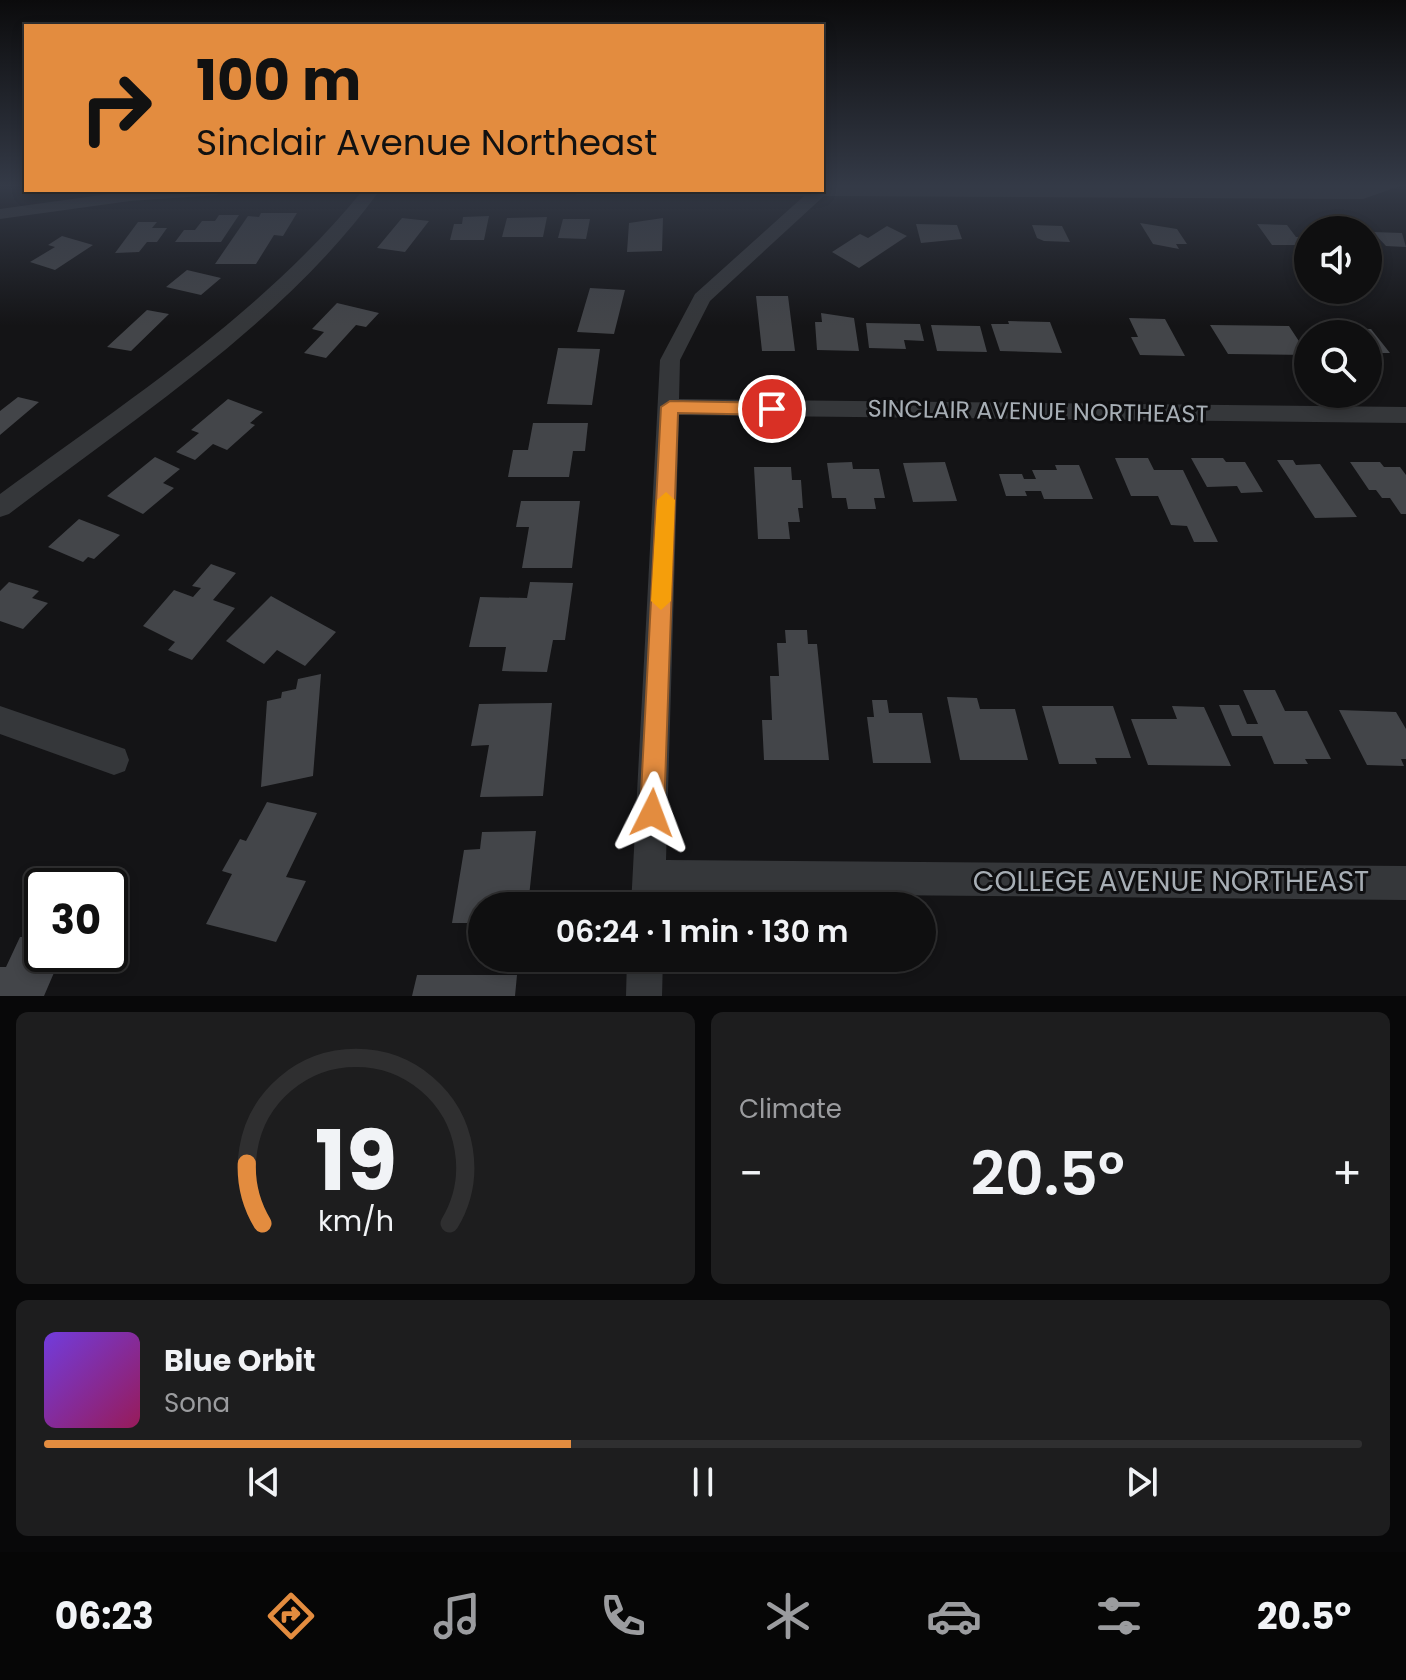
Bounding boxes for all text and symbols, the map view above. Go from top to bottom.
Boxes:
text: 100 m [196,41,361,120]
icon: right [64,56,168,160]
text: Sinclair Avenue Northeast [196,117,657,168]
map controls [1294,216,1382,408]
button: sound [1294,216,1382,304]
button: search [1294,320,1382,408]
pin [738,375,806,443]
icon: arrive [750,387,794,431]
street label: SINCLAIR AVENUE NORTHEAST [867,392,1209,430]
position arrow [610,771,694,855]
street label: COLLEGE AVENUE NORTHEAST [973,862,1369,901]
speed limit sign: 30 [24,868,128,972]
text: 06:24 · 1 min · 130 m [556,910,848,953]
text: Climate [739,1091,842,1127]
text: 19 [314,1103,397,1219]
text: 20.5° [971,1132,1125,1216]
text: − [739,1143,763,1204]
text: + [1332,1143,1362,1204]
text: km/h [317,1201,394,1241]
text: Blue Orbit [164,1339,316,1382]
text: Sona [164,1385,230,1421]
icon: previous [242,1460,286,1504]
icon: pause [681,1460,725,1504]
icon: next [1120,1460,1164,1504]
icon: directions [263,1588,319,1644]
icon: music [429,1588,485,1644]
icon: phone [595,1588,651,1644]
icon: climate [760,1588,816,1644]
icon: car [926,1588,982,1644]
icon: filters [1091,1588,1147,1644]
text: 06:23 [55,1591,154,1642]
text: 20.5° [1257,1591,1351,1642]

